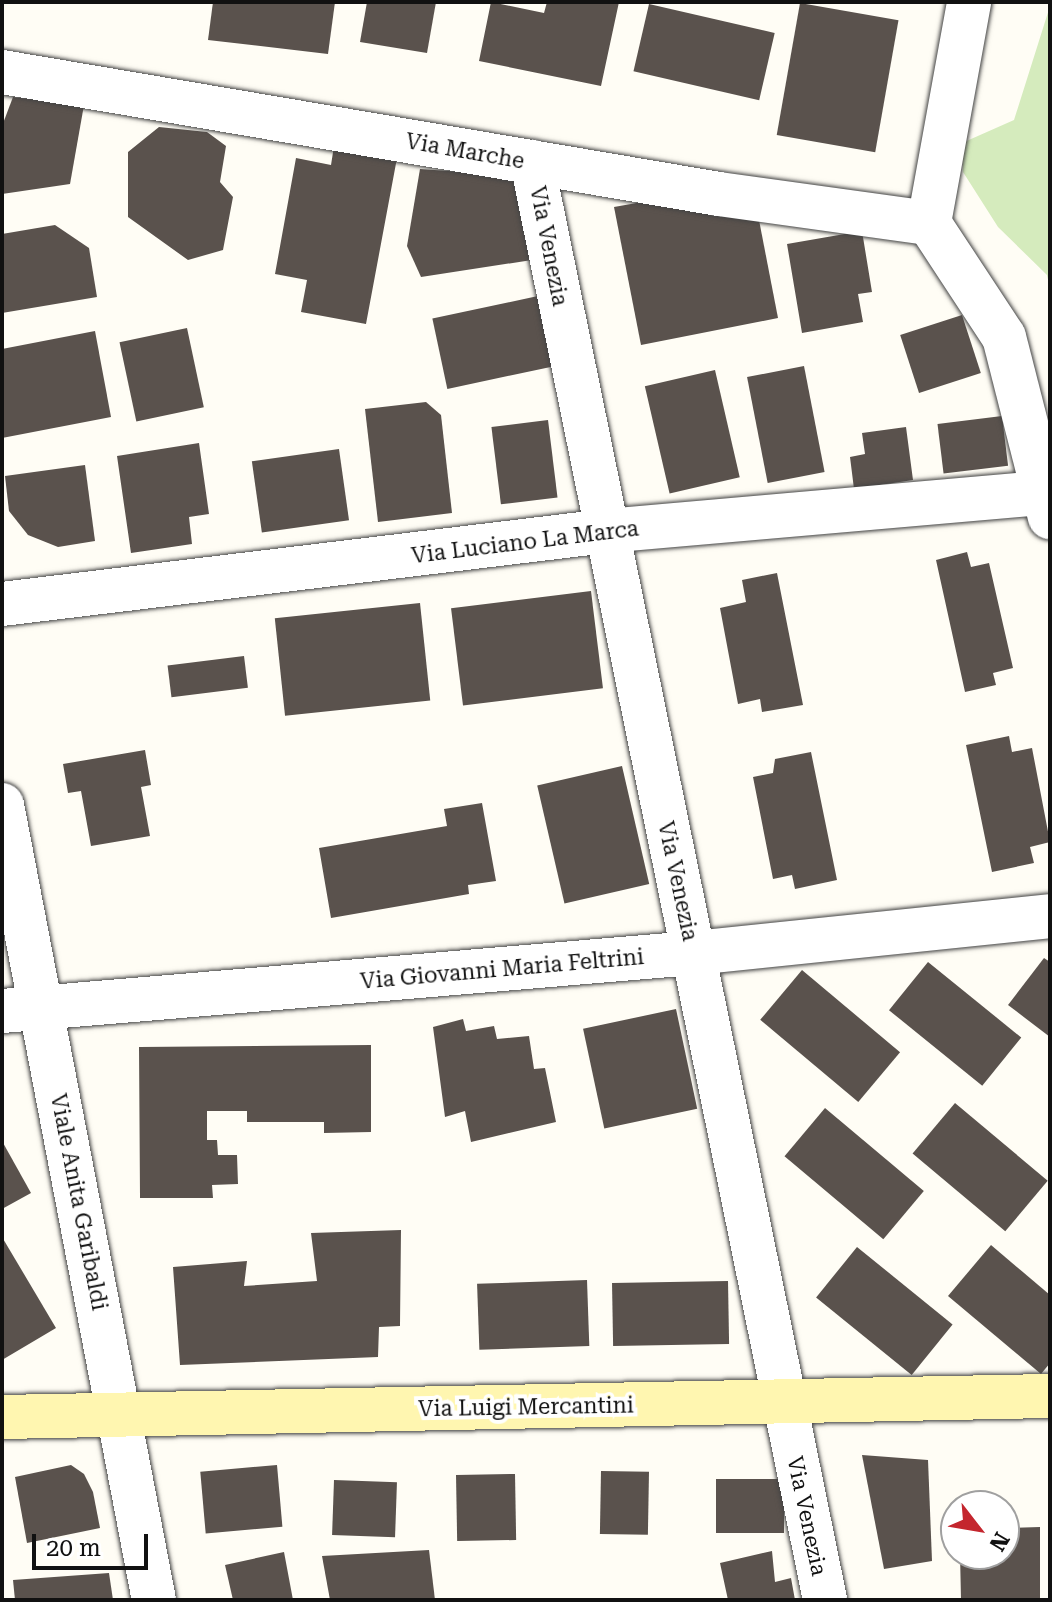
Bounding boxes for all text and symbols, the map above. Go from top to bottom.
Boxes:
street label: Via Marche [404,128,526,174]
street label: Via Venezia [524,184,574,308]
street label: Via Luciano La Marca [410,515,640,569]
street label: Via Venezia [652,819,704,943]
street label: Via Giovanni Maria Feltrini [359,943,645,995]
street label: Viale Anita Garibaldi [45,1091,113,1313]
street label: Via Luigi Mercantini [418,1392,634,1422]
street label: Via Venezia [781,1454,833,1578]
north arrow [940,1490,1020,1570]
scale bar [36,1518,152,1568]
text: N [984,1528,1014,1555]
text: 20 m [46,1534,101,1562]

